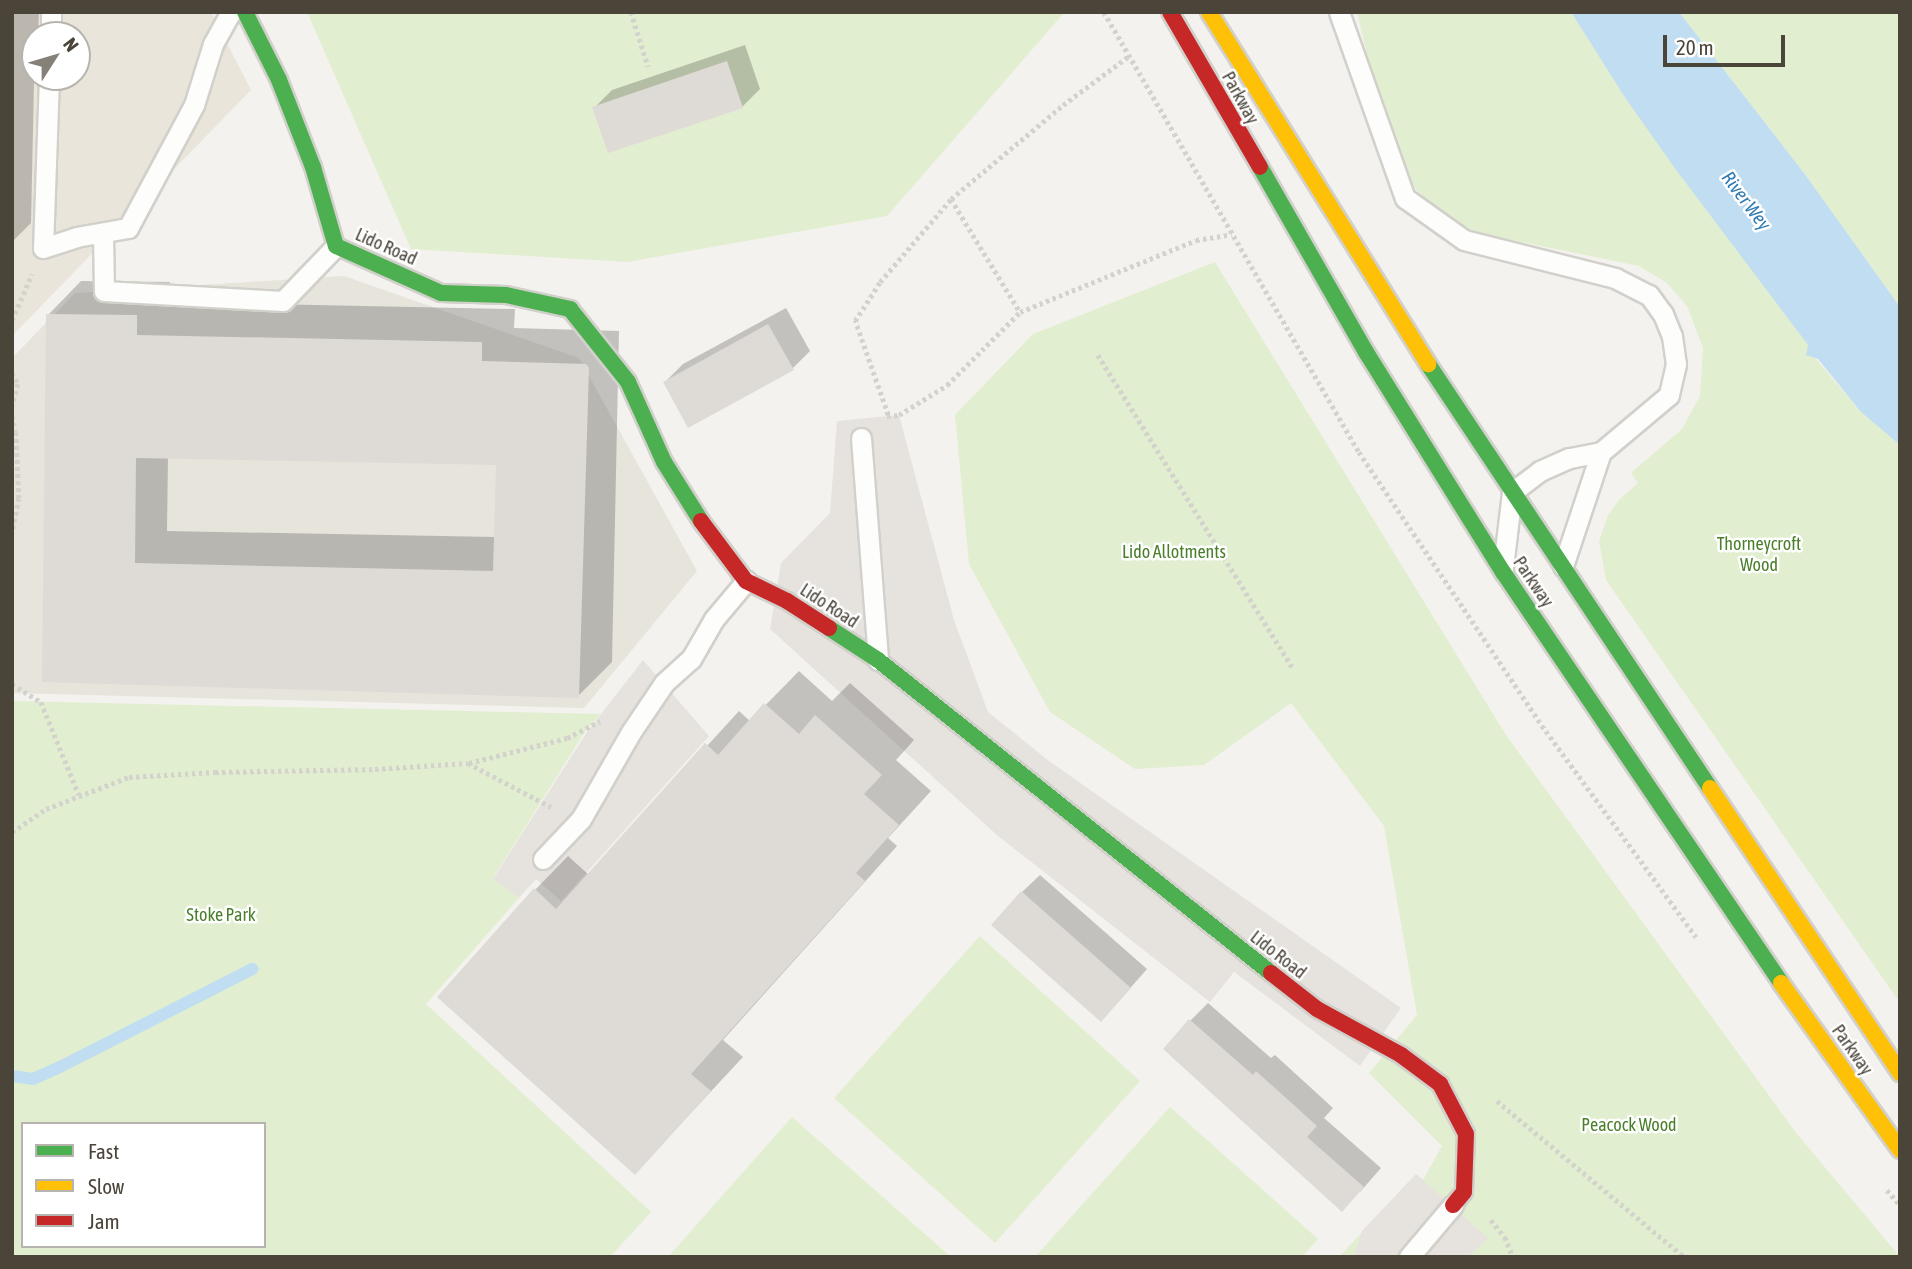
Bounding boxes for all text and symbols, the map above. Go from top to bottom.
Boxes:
north arrow [21,21,91,91]
scale bar [1667,21,1790,65]
text: N [59,33,83,56]
text: 20 m [1676,35,1714,59]
street label: Parkway [1217,68,1263,128]
water label: River Wey [1716,167,1776,235]
street label: Lido Road [352,224,420,270]
park label: Thorneycroft Wood [1717,534,1801,576]
park label: Lido Allotments [1122,541,1226,563]
street label: Parkway [1508,553,1558,611]
street label: Lido Road [796,579,862,633]
park label: Stoke Park [186,904,256,926]
street label: Lido Road [1246,927,1310,983]
street label: Parkway [1827,1021,1877,1079]
park label: Peacock Wood [1581,1114,1677,1136]
legend [21,1122,266,1248]
text: Fast [88,1139,119,1163]
text: Slow [88,1174,124,1198]
text: Jam [88,1209,120,1233]

